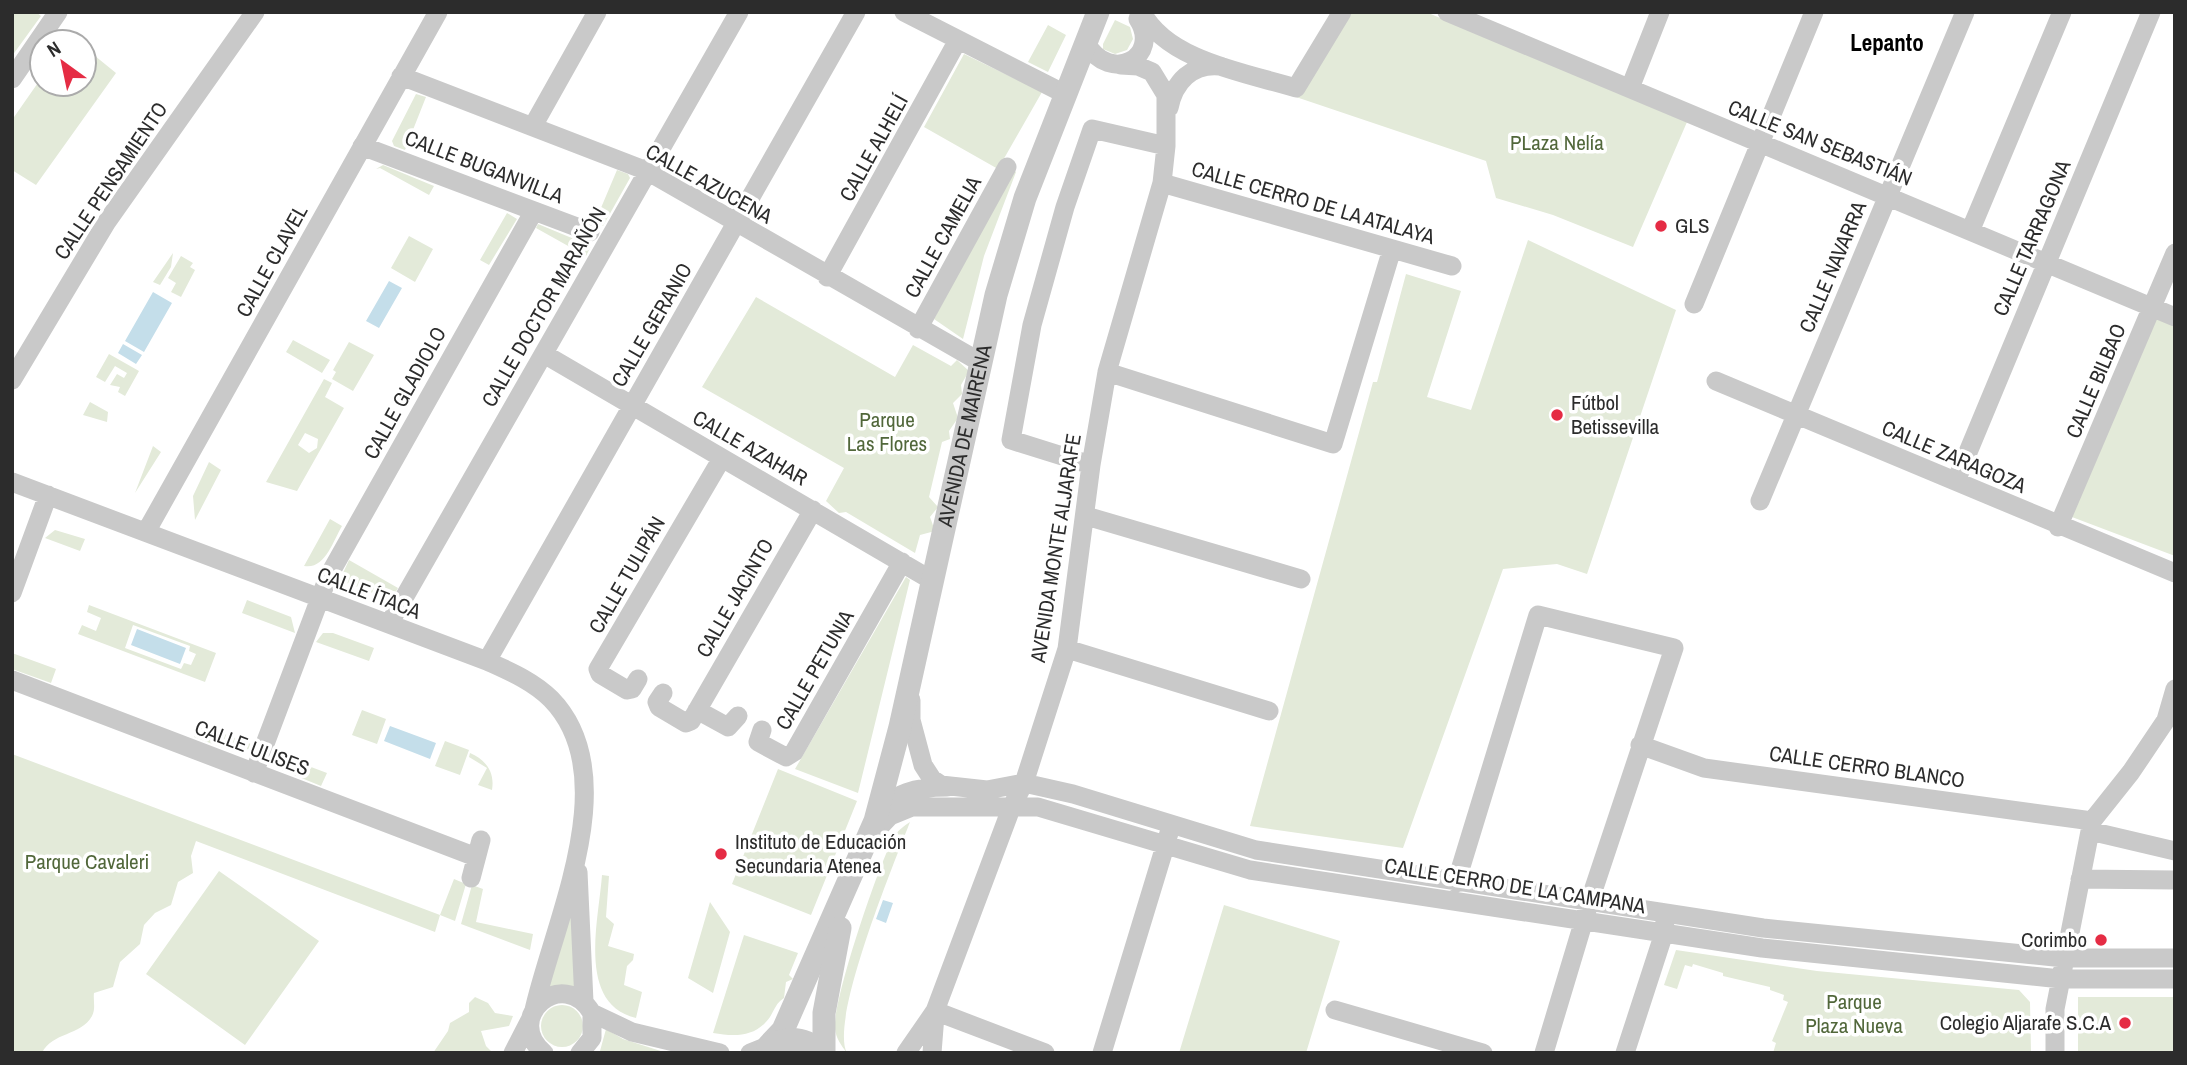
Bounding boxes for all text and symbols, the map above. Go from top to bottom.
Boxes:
district label: Lepanto [1850,27,1924,58]
north arrow [28,28,98,98]
text: N [42,35,66,63]
street label: CALLE ALHELÍ [832,89,915,206]
street label: CALLE SAN SEBASTIÁN [1724,92,1917,193]
street label: CALLE PENSAMIENTO [47,96,174,265]
street label: CALLE BUGANVILLA [401,123,568,210]
park label: PLaza Nelía [1510,128,1604,157]
street label: CALLE AZUCENA [641,137,778,231]
street label: CALLE CERRO DE LA ATALAYA [1188,154,1438,251]
street label: CALLE TARRAGONA [1986,155,2078,320]
street label: CALLE CAMELIA [897,170,988,303]
street label: CALLE NAVARRA [1792,196,1873,337]
street label: CALLE CLAVEL [229,199,315,322]
street label: CALLE DOCTOR MARAÑÓN [474,201,613,412]
place label: GLS [1675,211,1709,240]
marker: GLS [1653,218,1669,234]
street label: CALLE GERANIO [604,257,699,392]
street label: CALLE BILBAO [2058,319,2133,442]
street label: CALLE GLADIOLO [356,321,453,464]
street label: AVENIDA DE MAIRENA [930,341,999,530]
place label: Fútbol Betissevilla [1571,388,1659,441]
street label: CALLE AZAHAR [687,403,813,492]
park label: Parque Las Flores [847,405,927,458]
marker: Fútbol Betissevilla [1549,407,1565,423]
street label: CALLE ZARAGOZA [1878,413,2031,500]
street label: AVENIDA MONTE ALJARAFE [1023,431,1088,665]
street label: CALLE TULIPÁN [581,511,672,639]
street label: CALLE JACINTO [689,533,780,662]
street label: CALLE ÍTACA [313,559,426,626]
street label: CALLE PETUNIA [769,604,861,735]
street label: CALLE ULISES [191,712,314,783]
street label: CALLE CERRO BLANCO [1767,738,1967,795]
place label: Instituto de Educación Secundaria Atenea [735,827,906,880]
marker: Instituto de Educación Secundaria Atenea [713,846,729,862]
park label: Parque Cavaleri [25,847,149,876]
street label: CALLE CERRO DE LA CAMPANA [1383,851,1648,921]
place label: Corimbo [2021,925,2087,954]
marker: Corimbo [2093,932,2109,948]
park label: Parque Plaza Nueva [1805,987,1903,1040]
place label: Colegio Aljarafe S.C.A [1940,1008,2112,1037]
marker: Colegio Aljarafe S.C.A [2117,1015,2133,1031]

